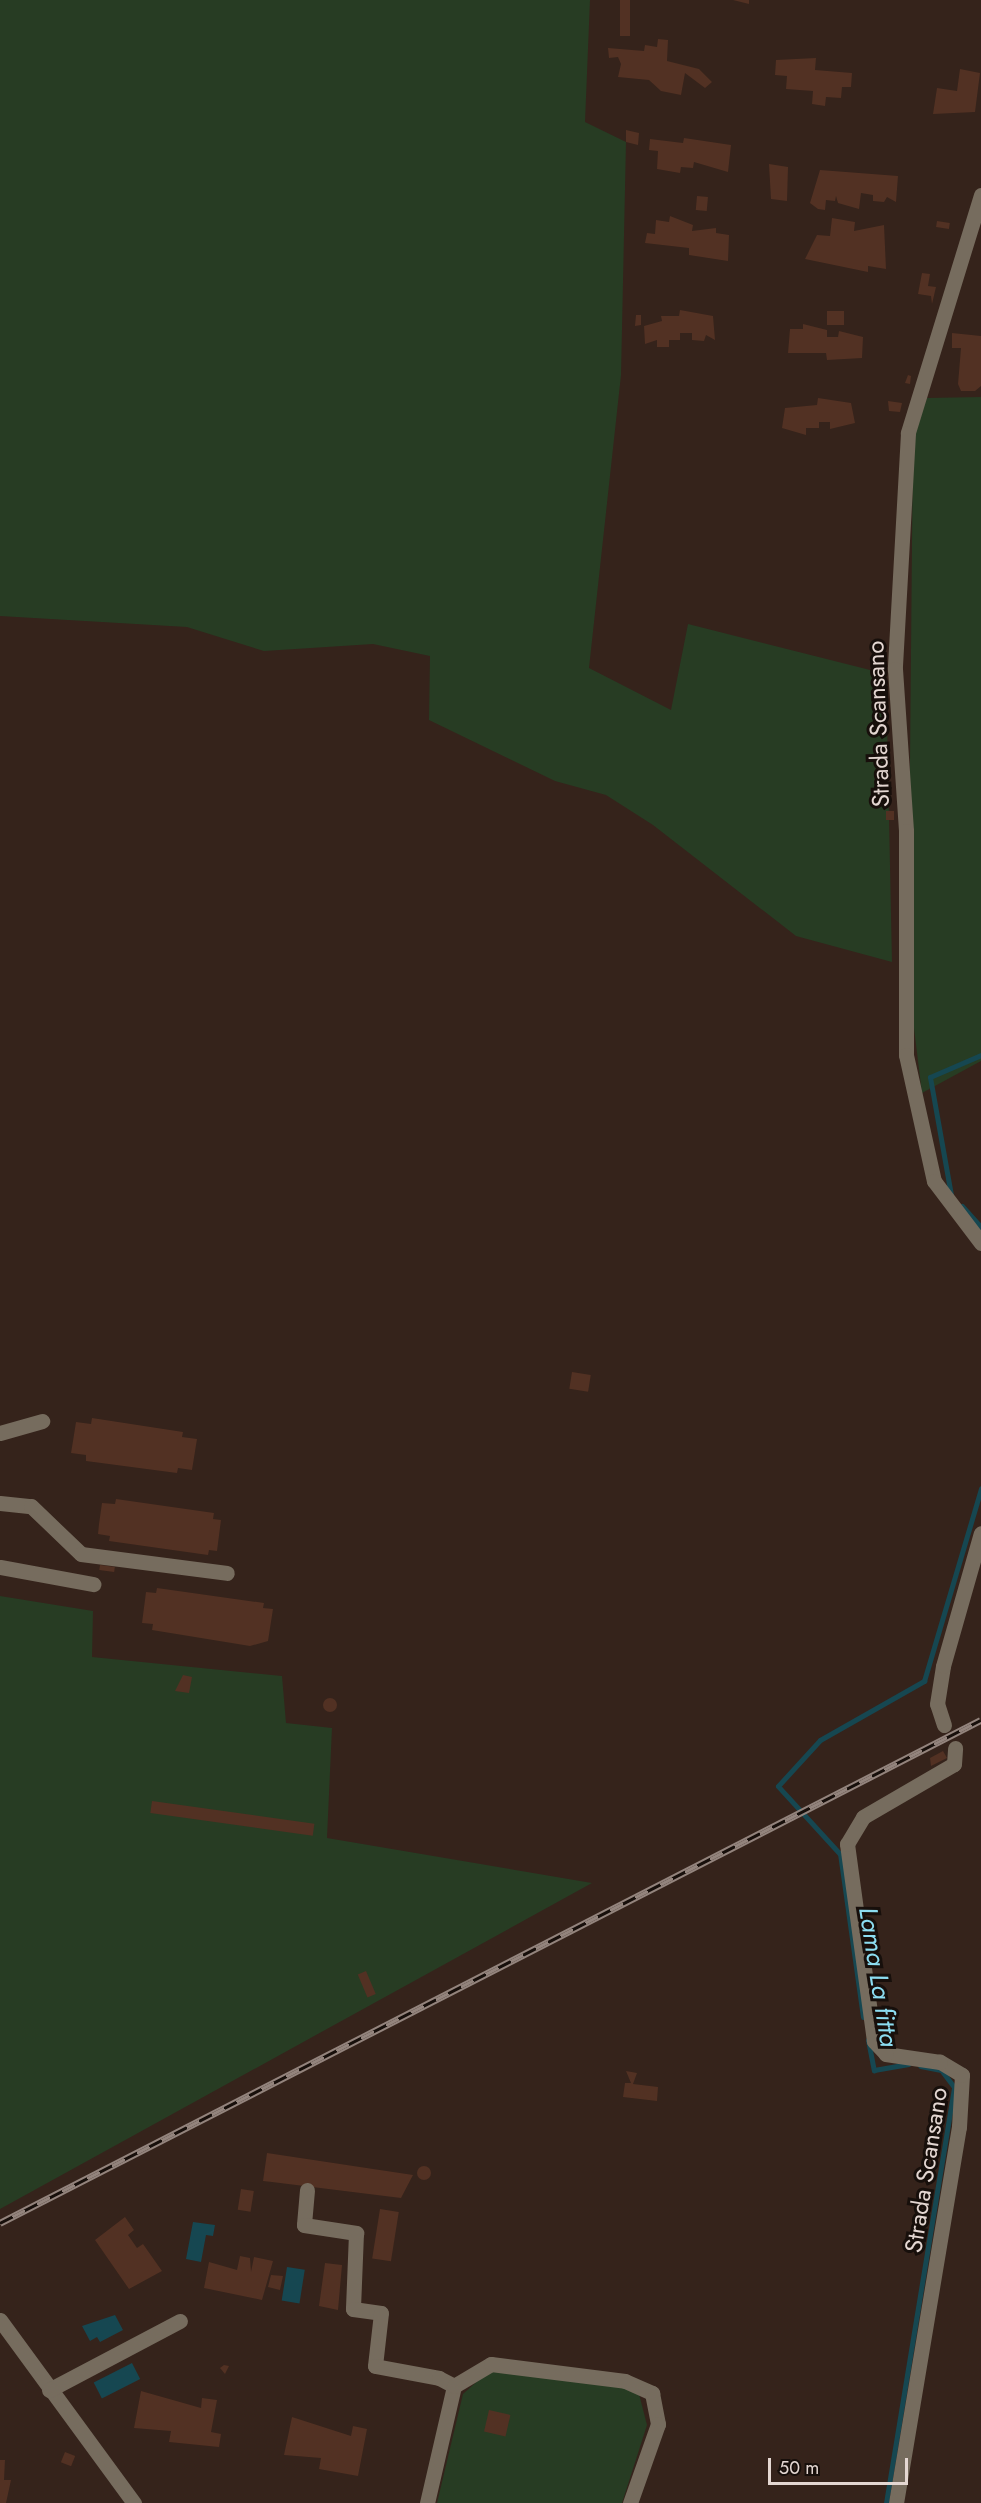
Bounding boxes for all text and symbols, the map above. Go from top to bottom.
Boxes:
street label: Strada Scansano [861,640,895,808]
water label: Lama La fitta [852,1905,904,2049]
street label: Strada Scansano [899,2085,953,2255]
scale bar [771,2446,910,2484]
text: 50 m [779,2455,819,2481]

